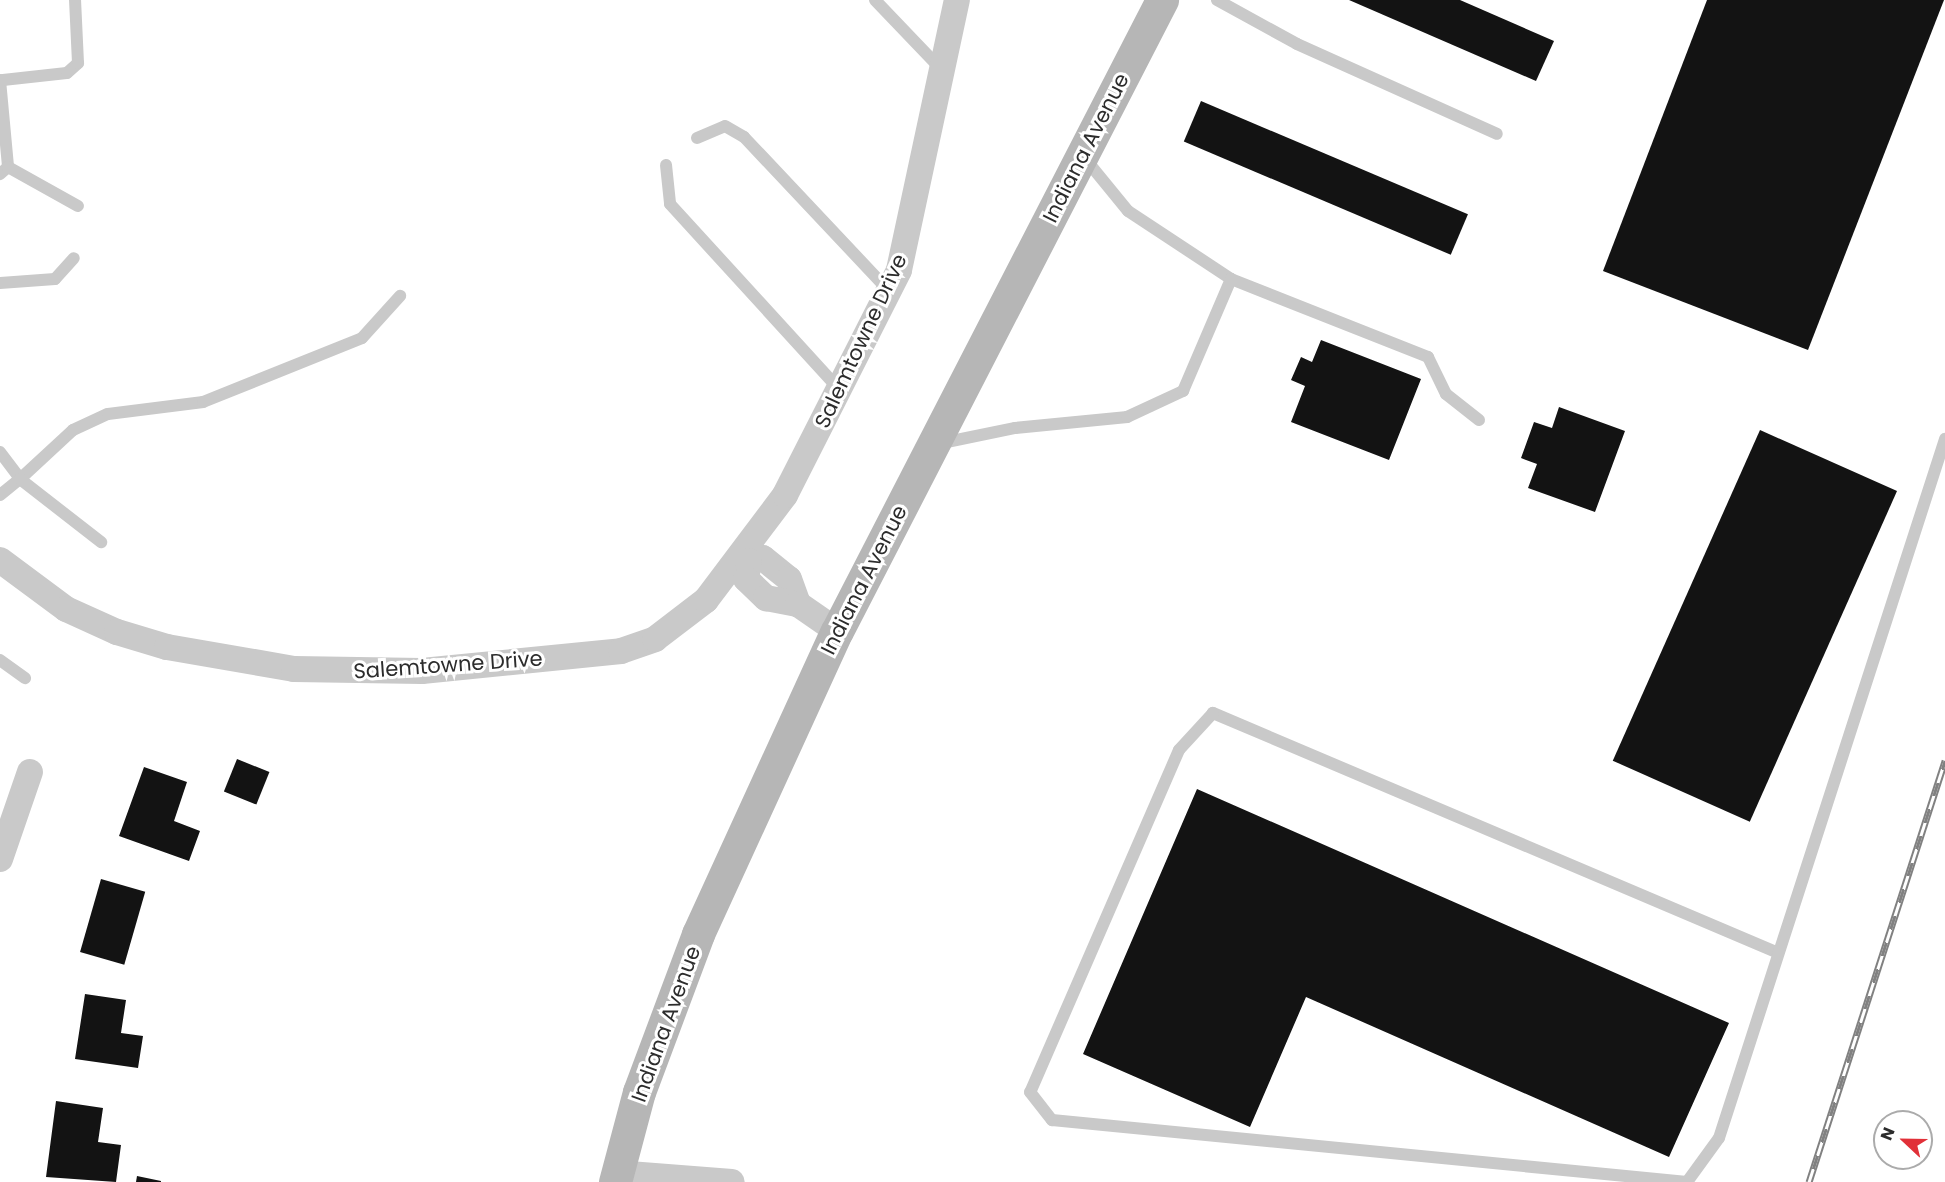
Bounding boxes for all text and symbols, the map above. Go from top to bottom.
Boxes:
street label: Indiana Avenue [1037,69,1135,227]
street label: Salemtowne Drive [810,250,912,432]
street label: Indiana Avenue [815,501,913,659]
street label: Salemtowne Drive [353,646,543,684]
street label: Indiana Avenue [626,943,706,1105]
north arrow [1873,1110,1933,1170]
text: N [1875,1124,1901,1144]

